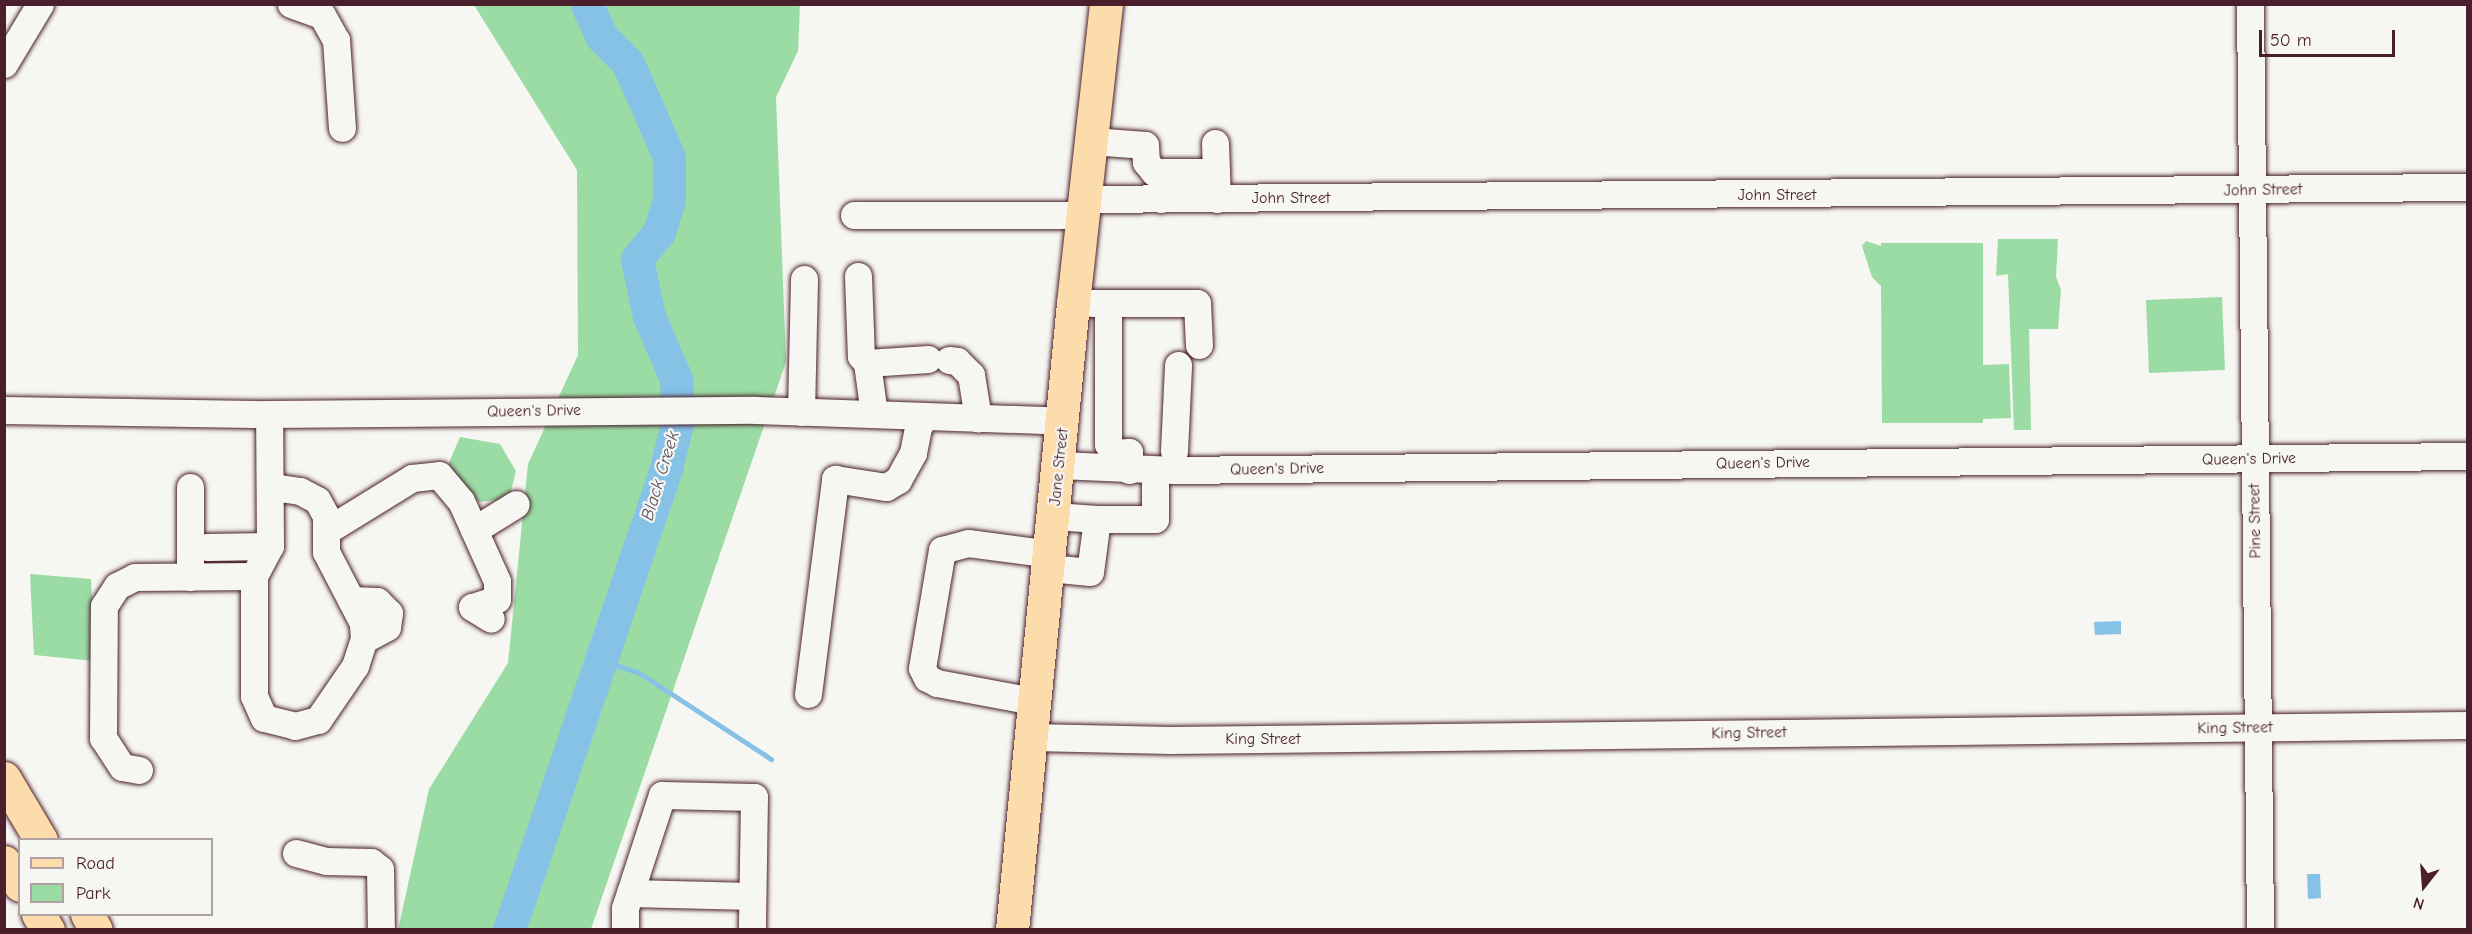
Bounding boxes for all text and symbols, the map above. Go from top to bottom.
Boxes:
scale bar [2262,18,2398,56]
text: 50 m [2270,30,2312,51]
street label: John Street [2224,180,2302,200]
street label: John Street [1738,185,1816,205]
street label: John Street [1252,188,1330,208]
street label: Queen's Drive [487,401,581,421]
street label: Jane Street [1045,427,1073,507]
water label: Black Creek [637,429,685,523]
street label: Queen's Drive [2202,449,2296,469]
street label: Queen's Drive [1716,453,1810,473]
street label: Queen's Drive [1230,459,1324,479]
street label: Pine Street [2245,483,2265,559]
street label: King Street [2197,718,2273,738]
street label: King Street [1711,723,1787,743]
street label: King Street [1225,729,1301,749]
legend [18,838,213,916]
text: Road [76,853,115,874]
north arrow [2394,856,2454,916]
text: Park [76,883,110,904]
text: N [2411,893,2426,913]

